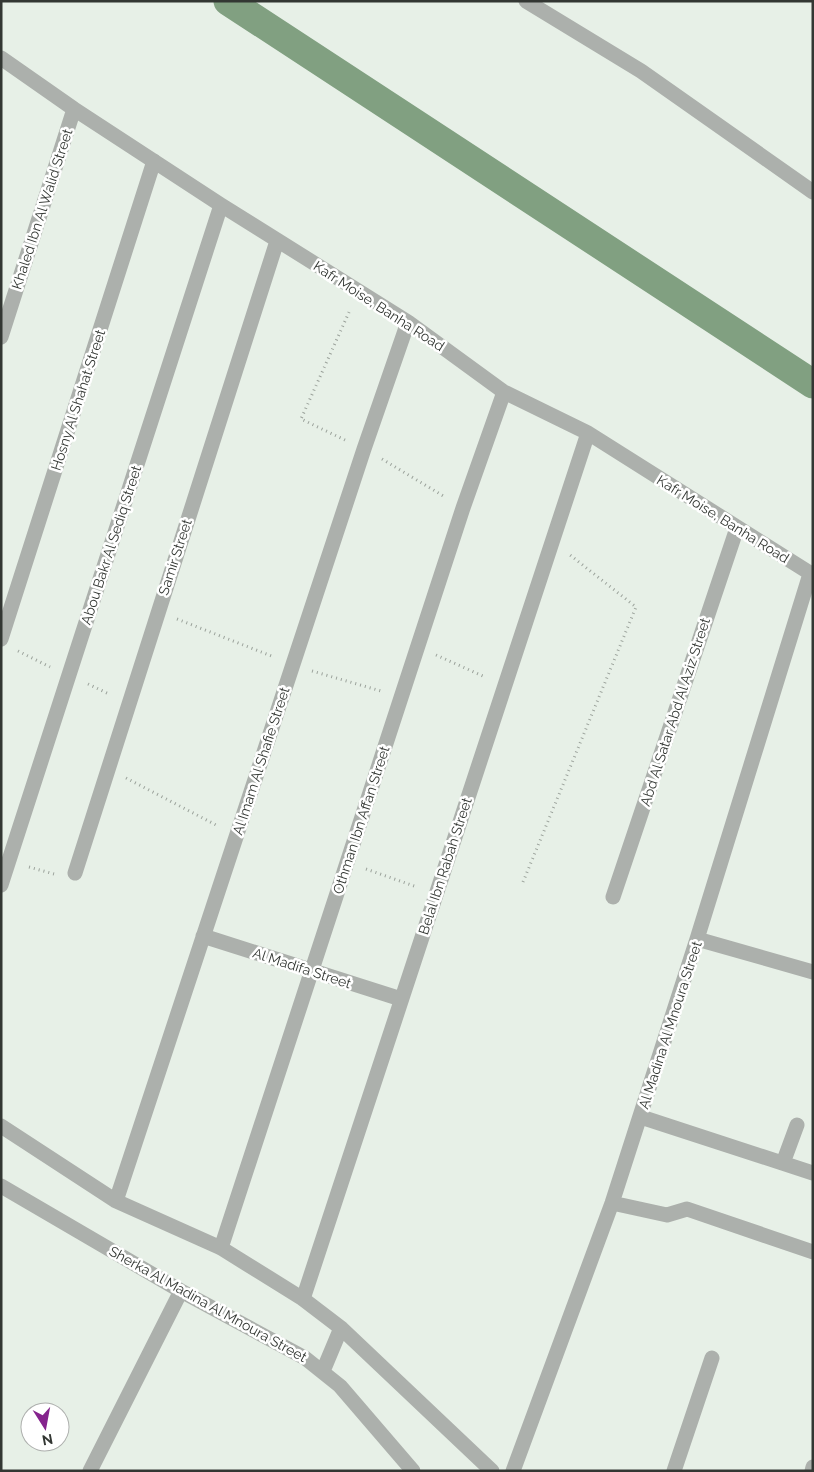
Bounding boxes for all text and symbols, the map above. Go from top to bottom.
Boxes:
street label: Khaled Ibn Al Walid Street [8,126,76,291]
street label: Kafr Moise, Banha Road [311,258,447,354]
street label: Hosny Al Shahat Street [48,327,108,472]
street label: Abou Bakr Al Sediq Street [78,463,144,627]
street label: Kafr Moise, Banha Road [654,472,792,566]
street label: Samir Street [155,517,195,597]
street label: Abd Al Satar Abd Al Aziz Street [637,616,713,808]
street label: Al Imam Al Shafie Street [229,685,293,837]
street label: Othman Ibn Affan Street [330,744,393,896]
street label: Belal Ibn Rabah Street [415,795,475,937]
street label: Al Madina Al Mnoura Street [635,939,705,1111]
street label: Al Madifa Street [251,945,354,992]
street label: Sherka Al Madina Al Mnoura Street [106,1243,310,1365]
north arrow [20,1402,70,1452]
text: N [41,1431,54,1449]

